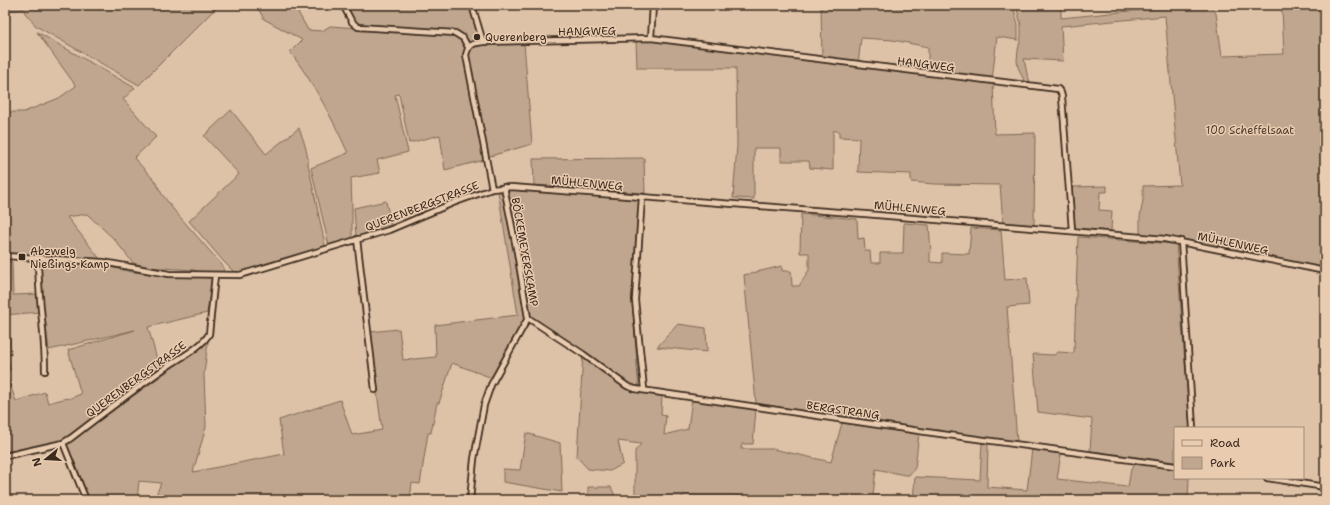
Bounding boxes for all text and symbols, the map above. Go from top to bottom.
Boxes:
street label: HANGWEG [558,23,617,40]
place label: Querenberg [485,30,547,45]
marker: Querenberg [472,32,482,42]
street label: HANGWEG [896,54,956,76]
park label: 100 Scheffelsaat [1206,123,1294,138]
street label: MÜHLENWEG [551,173,624,194]
street label: QUERENBERGSTRASSE [363,178,481,235]
street label: BÖCKEMEYERSKAMP [508,196,541,308]
street label: MÜHLENWEG [874,198,947,219]
street label: MÜHLENWEG [1196,229,1270,258]
place label: Abzweig Nießings Kamp [30,244,110,272]
marker: Abzweig Nießings Kamp [17,252,27,262]
street label: QUERENBERGSTRASSE [83,338,190,421]
street label: BERGSTRANG [805,398,881,423]
legend [1174,427,1304,479]
text: Road [1210,435,1241,451]
north arrow [26,439,66,479]
text: N [28,455,45,468]
text: Park [1210,455,1236,471]

